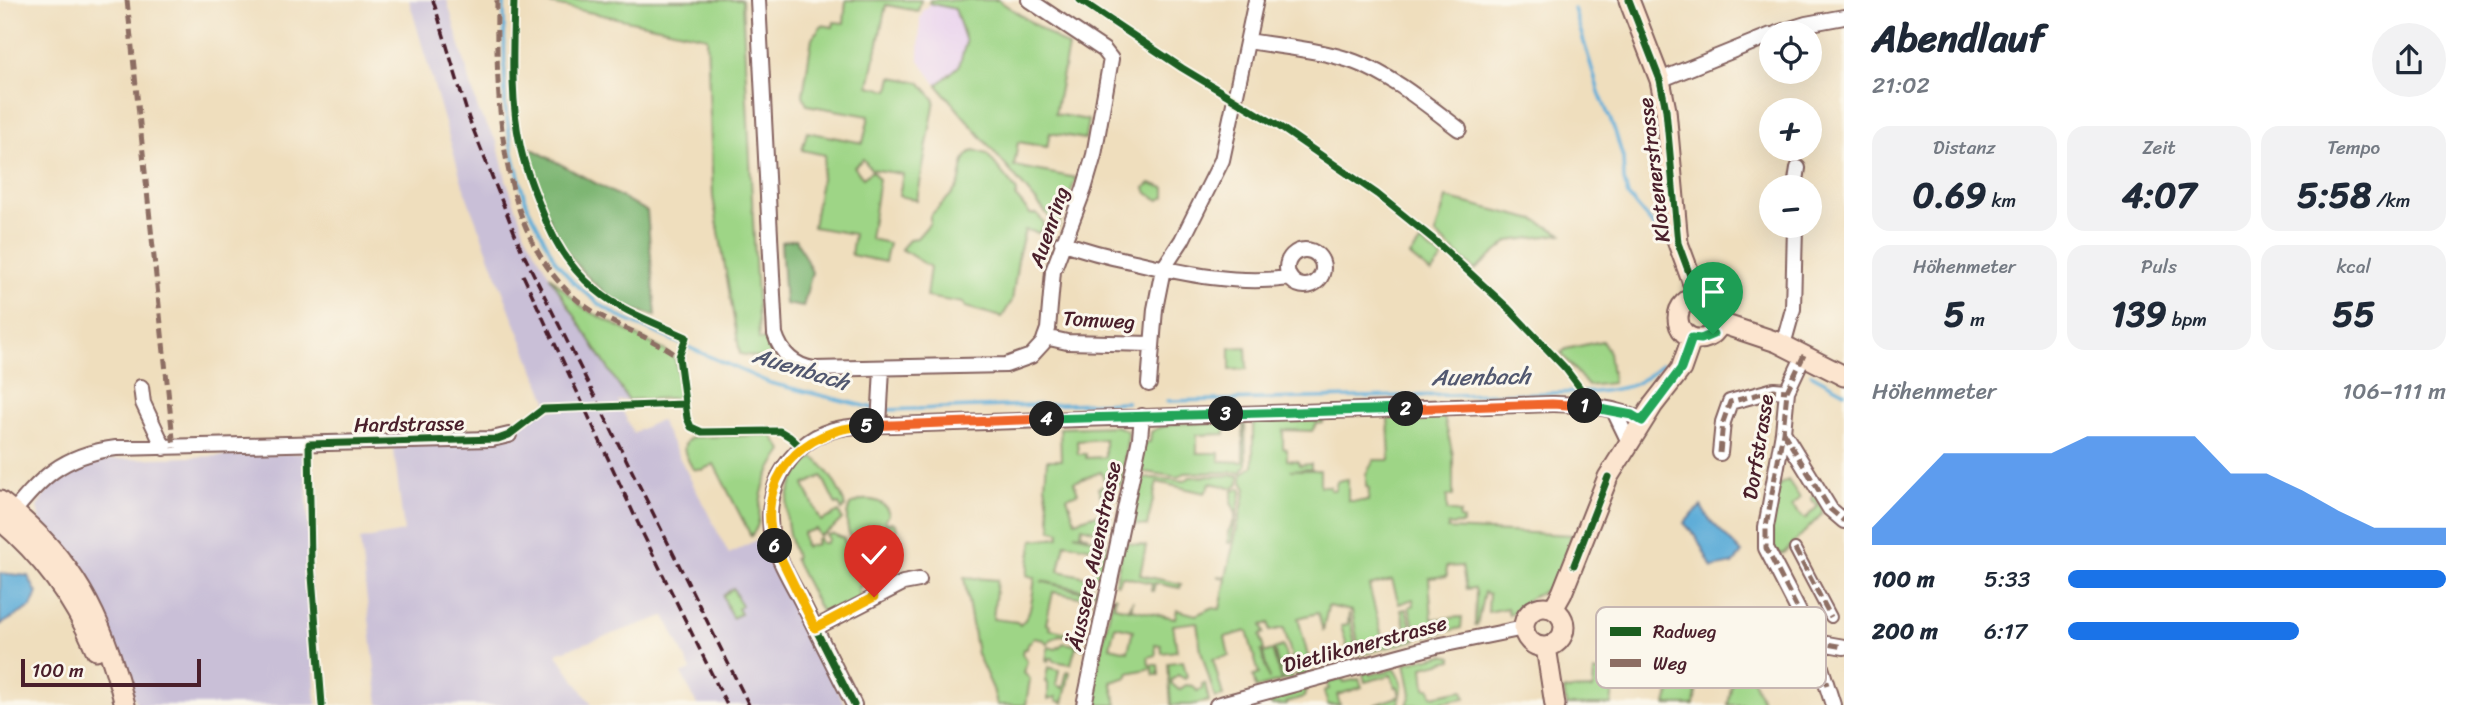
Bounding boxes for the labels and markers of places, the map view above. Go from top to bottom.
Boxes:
pin [1683,262,1743,334]
pin: 1 [1568,388,1602,424]
pin: 2 [1388,392,1424,426]
pin: 3 [1208,396,1244,432]
pin: 4 [1030,402,1064,436]
pin: 5 [850,408,884,444]
pin [844,525,904,597]
pin: 6 [758,528,792,564]

